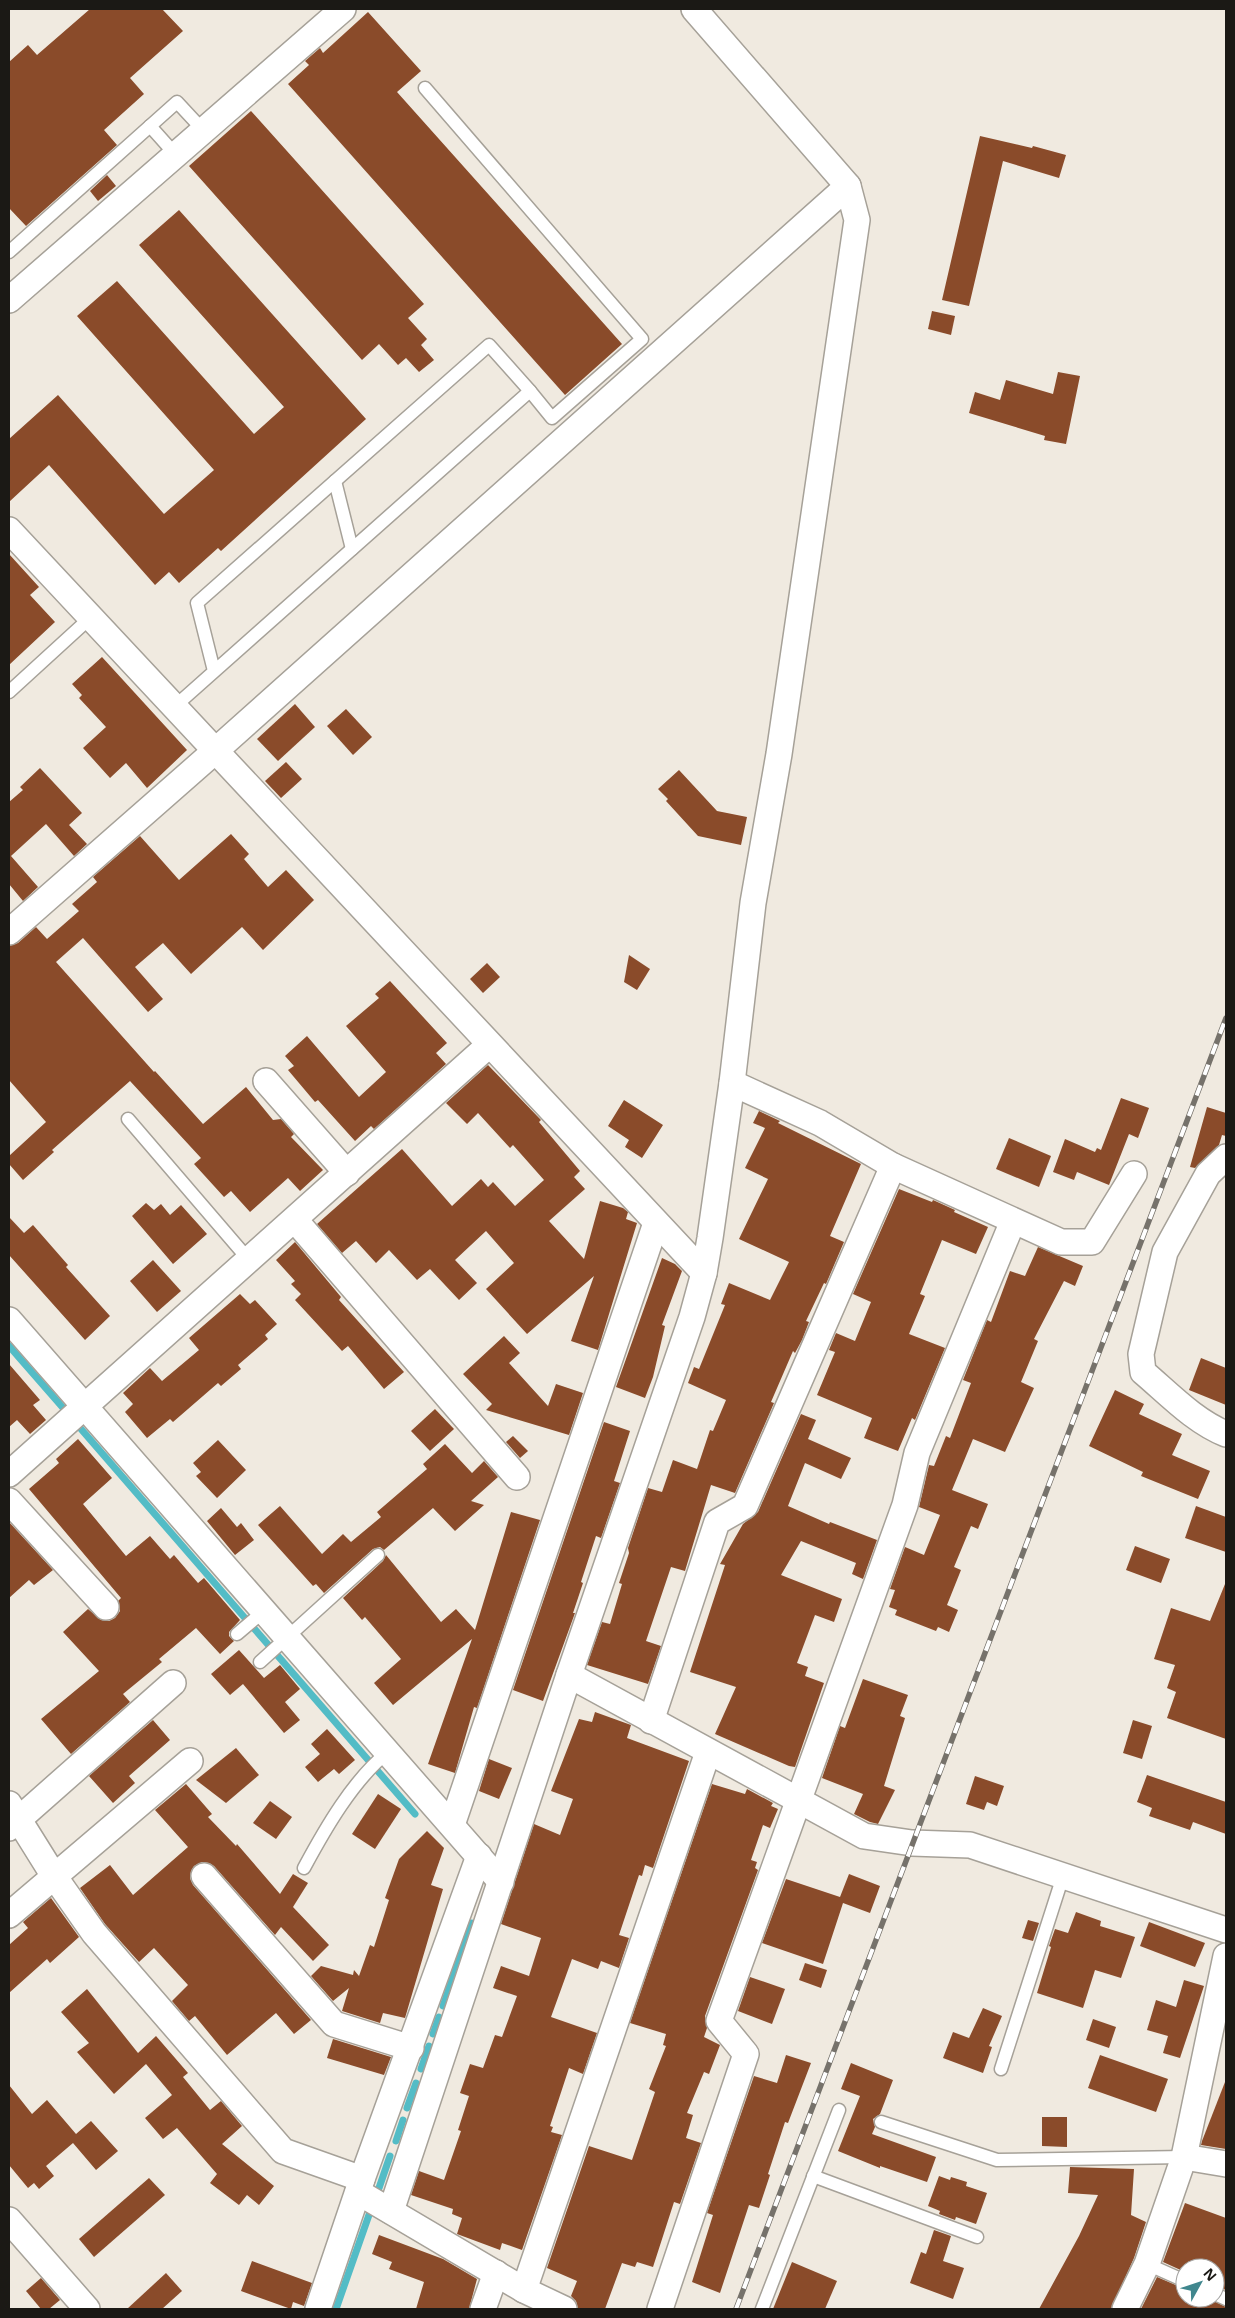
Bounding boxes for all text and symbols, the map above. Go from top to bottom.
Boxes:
north arrow [1175,2258,1225,2308]
text: N [1199,2264,1221,2285]

